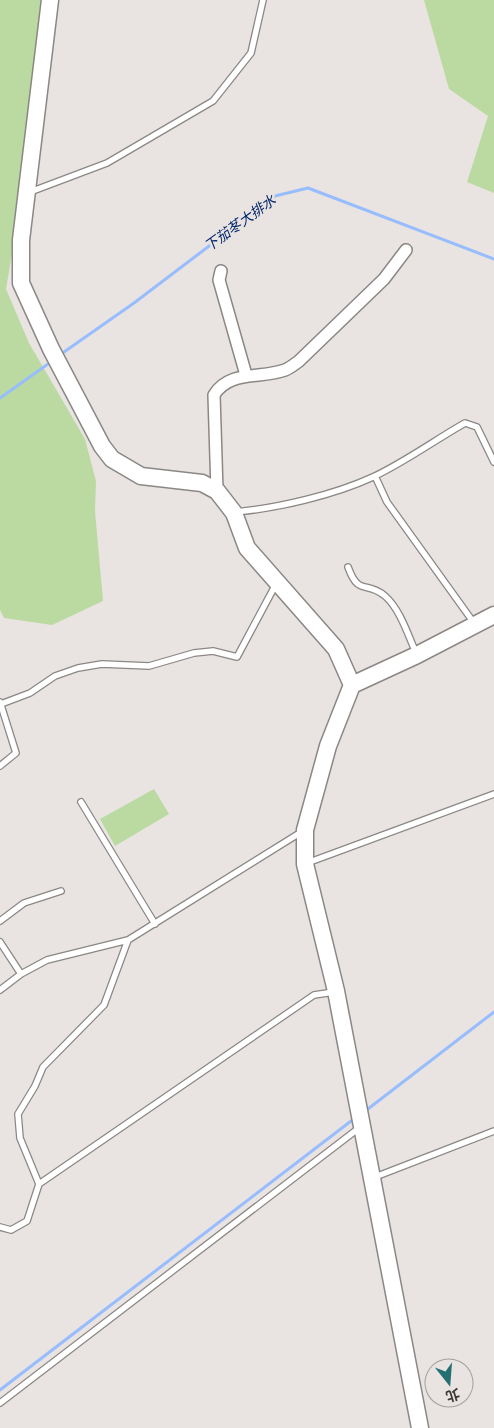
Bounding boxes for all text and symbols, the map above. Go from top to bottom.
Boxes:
water label: 下茄苳大排水 [201,191,279,254]
north arrow [424,1358,474,1408]
text: 北 [444,1386,462,1405]

